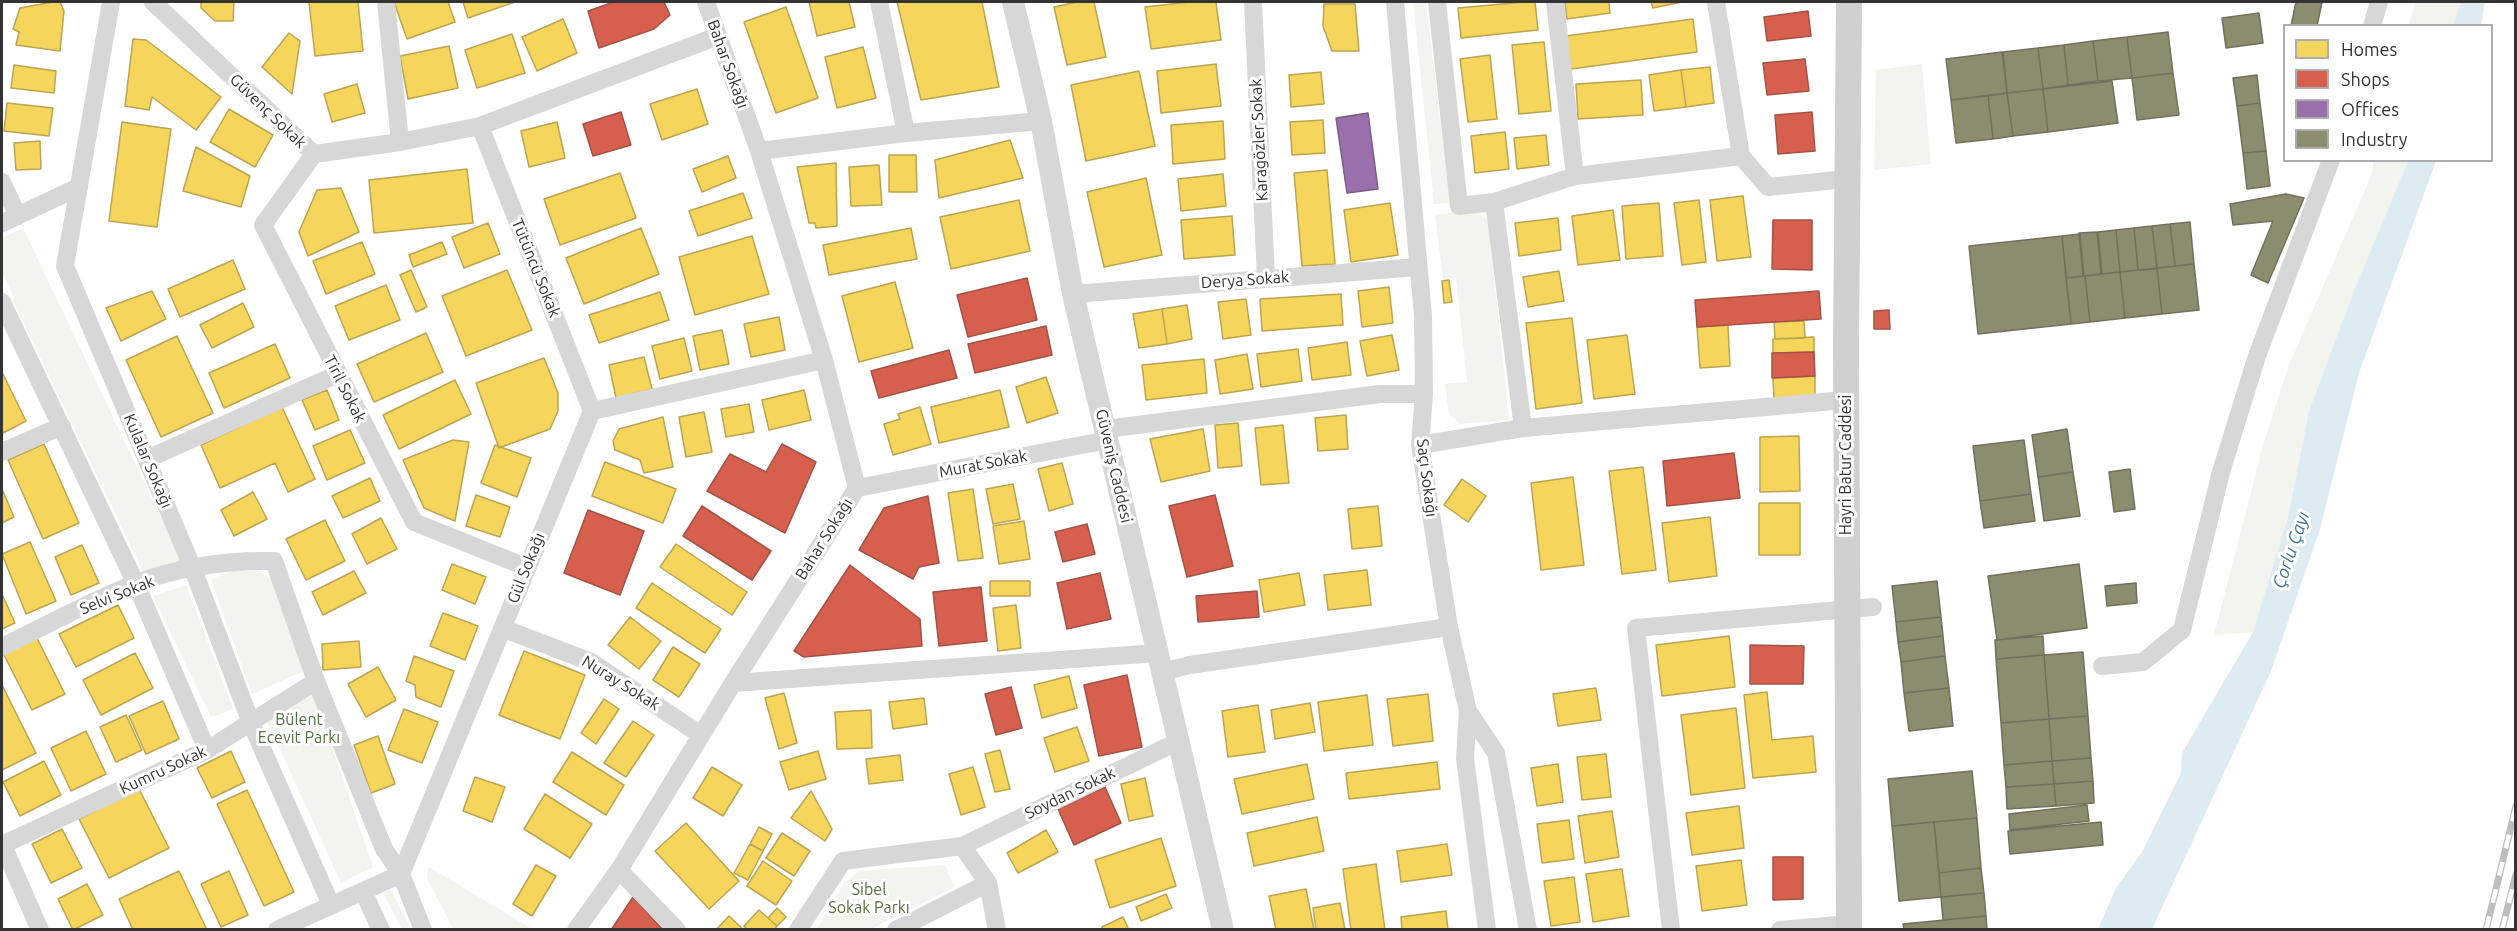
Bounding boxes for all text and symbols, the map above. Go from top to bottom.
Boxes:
street label: Bahar Sokağı [703,17,753,111]
legend [2283,24,2493,162]
text: Homes [2341,39,2397,59]
text: Shops [2341,69,2390,89]
street label: Güvenç Sokak [226,70,310,152]
street label: Karagözler Sokak [1246,78,1272,202]
text: Offices [2341,99,2399,119]
text: Industry [2341,129,2407,149]
street label: Tütüncü Sokak [508,216,564,320]
street label: Derya Sokak [1200,267,1290,293]
street label: Tiril Sokak [320,352,370,426]
street label: Hayri Batur Caddesi [1836,395,1856,535]
street label: Güveniş Caddesi [1092,407,1136,525]
street label: Kulalar Sokağı [120,411,176,511]
street label: Saçı Sokağı [1413,438,1441,518]
street label: Murat Sokak [937,446,1029,482]
street label: Bahar Sokağı [791,495,857,583]
water label: Çorlu Çayı [2268,509,2314,591]
street label: Gül Sokağı [503,530,549,606]
street label: Selvi Sokak [77,571,157,619]
street label: Nuray Sokak [578,651,664,715]
park label: Bülent Ecevit Parkı [258,710,340,748]
street label: Kumru Sokak [117,742,209,798]
street label: Soydan Sokak [1022,763,1118,823]
park label: Sibel Sokak Parkı [828,880,910,918]

